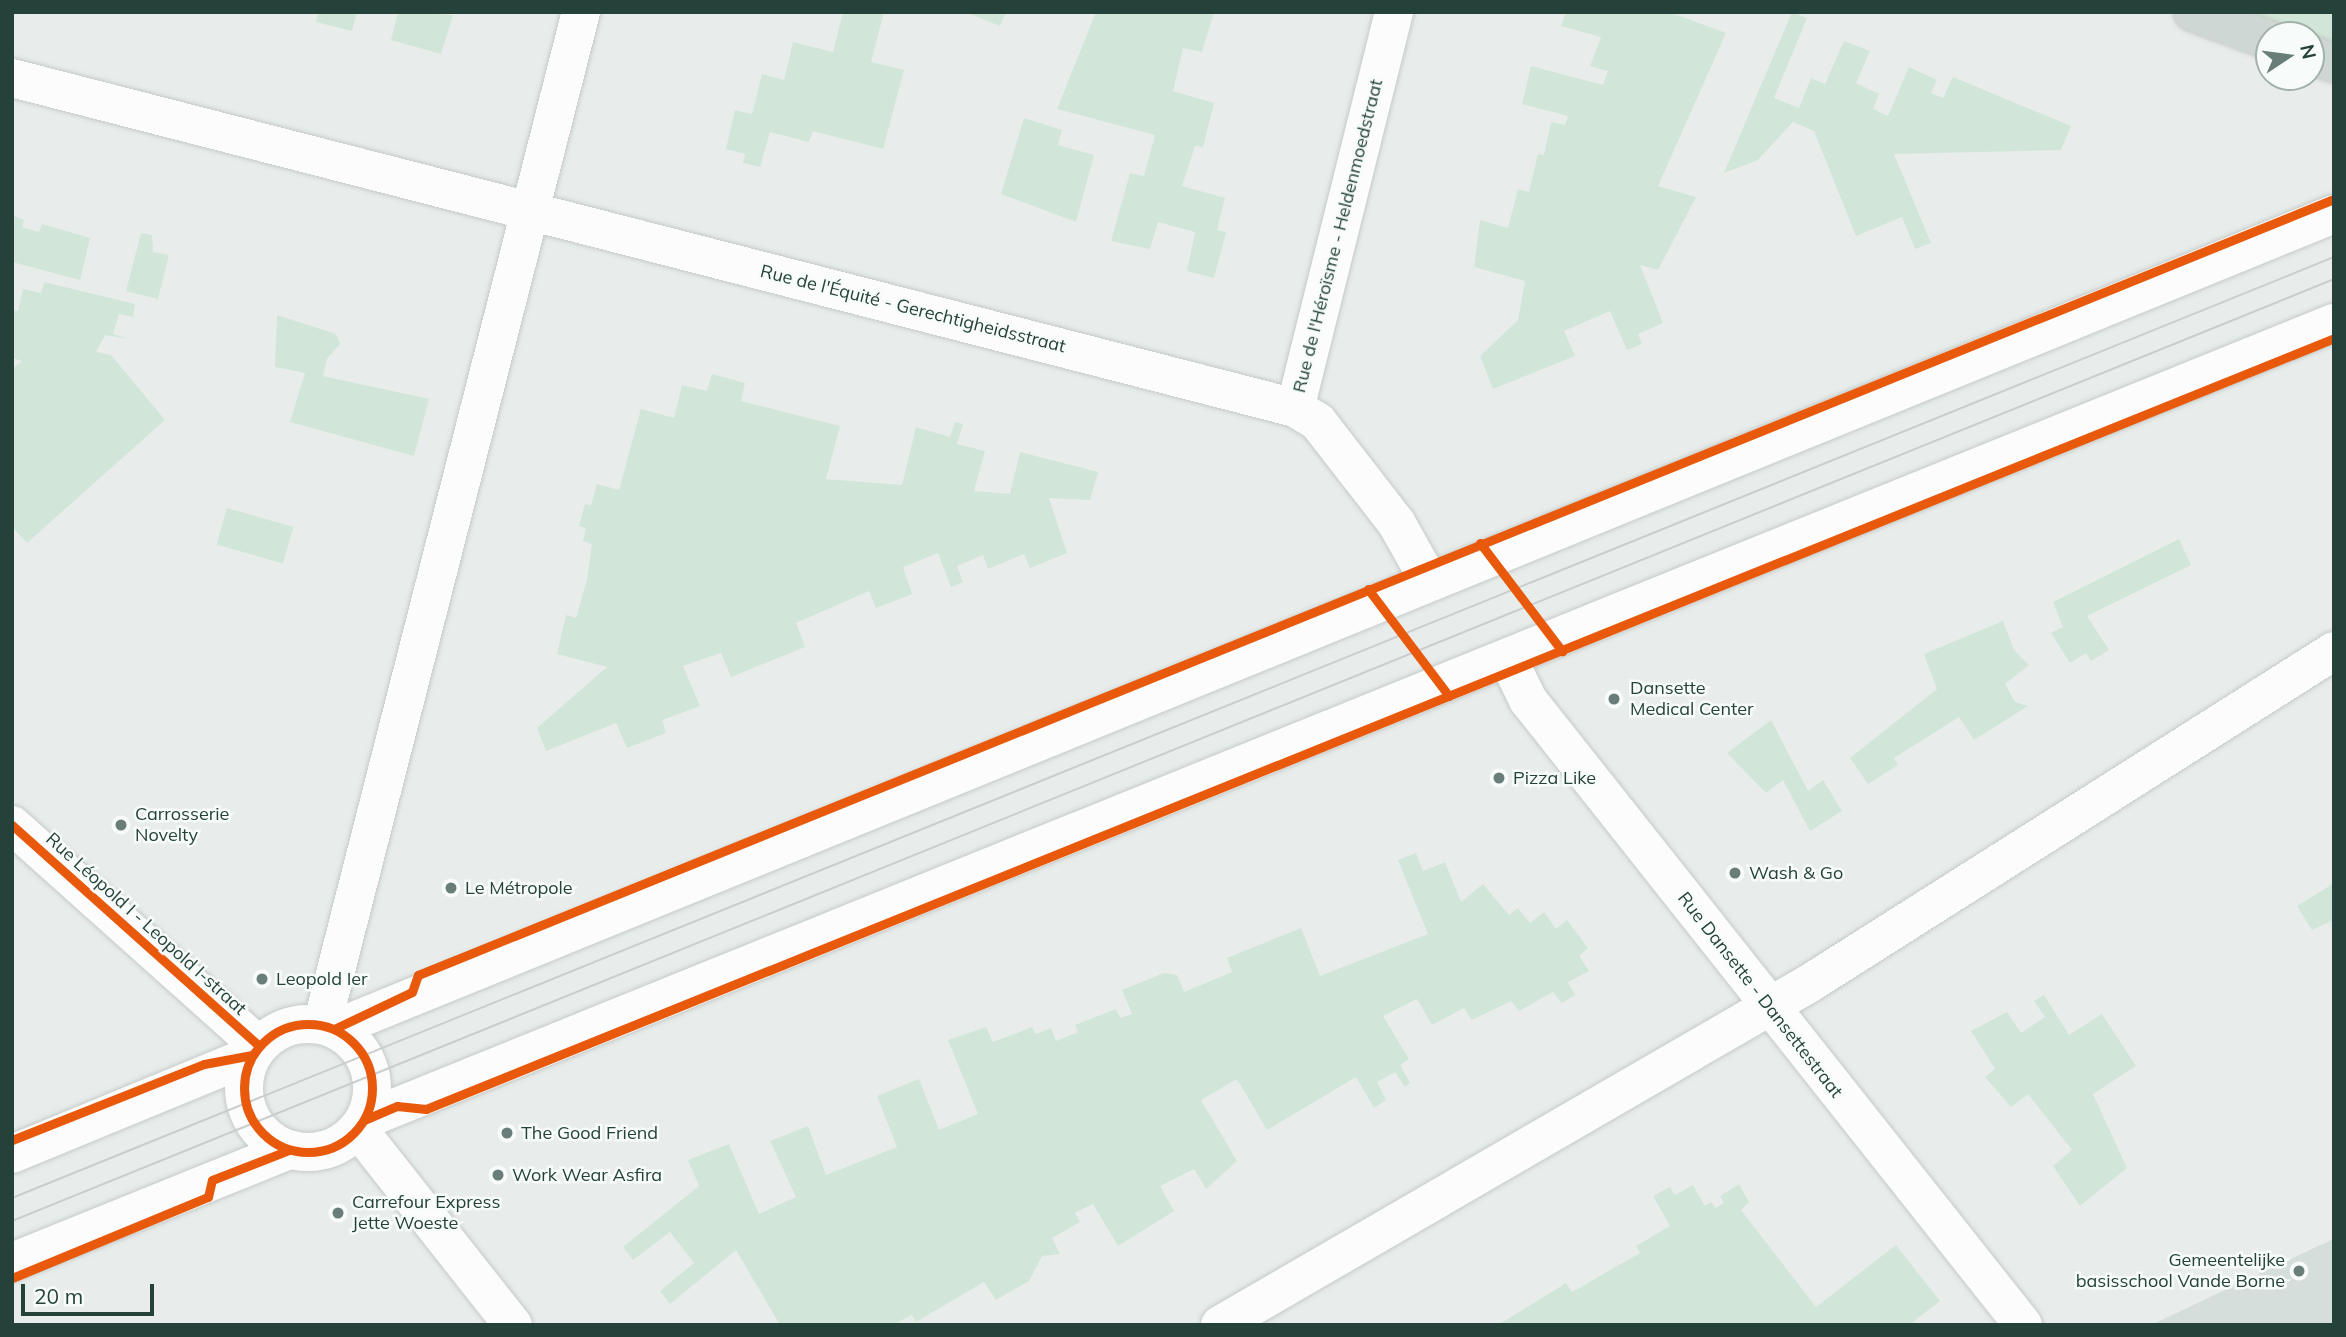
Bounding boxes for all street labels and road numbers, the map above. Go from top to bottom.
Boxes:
street label: Rue de l'Héroïsme - Heldenmoedstraat [1289,77,1387,395]
street label: Rue de l'Équité - Gerechtigheidsstraat [758,261,1068,357]
street label: Rue Léopold I - Leopold I-straat [41,828,251,1020]
street label: Rue Dansette - Dansettestraat [1673,888,1847,1102]

